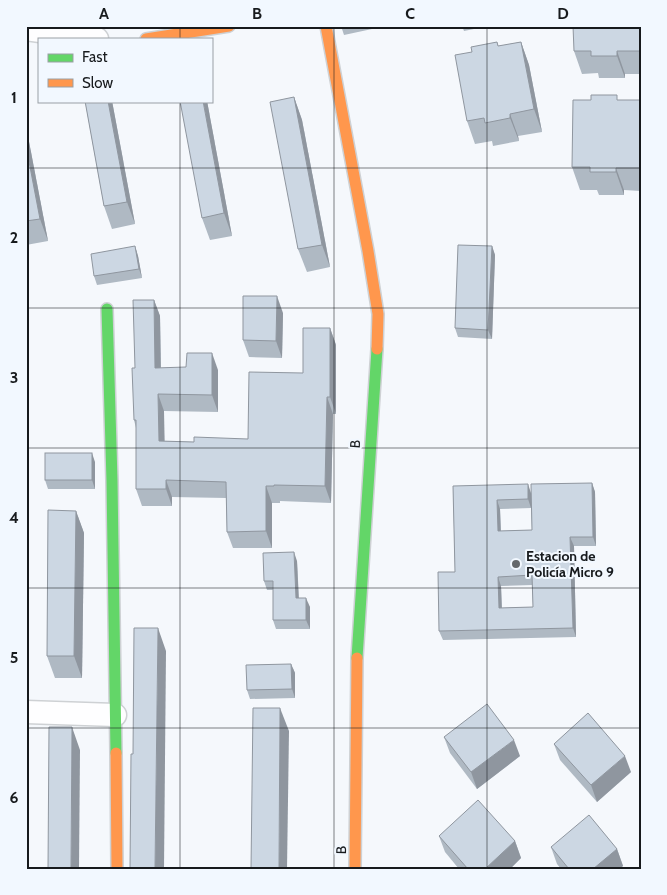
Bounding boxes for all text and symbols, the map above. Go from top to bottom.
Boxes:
text: A [99,4,109,23]
text: B [252,4,262,23]
text: C [405,4,415,23]
text: D [557,4,569,23]
legend [38,38,212,102]
text: Fast [82,48,107,66]
text: Slow [82,74,113,92]
text: 1 [11,88,17,107]
text: 2 [10,228,18,247]
text: 3 [10,368,18,387]
street label: B [346,439,364,449]
text: 4 [9,508,19,527]
place label: Estacion de Policía Micro 9 [526,547,614,581]
marker: Estacion de Policía Micro 9 [510,558,522,570]
text: 5 [10,648,18,667]
text: 6 [10,788,19,807]
street label: B [332,846,350,854]

